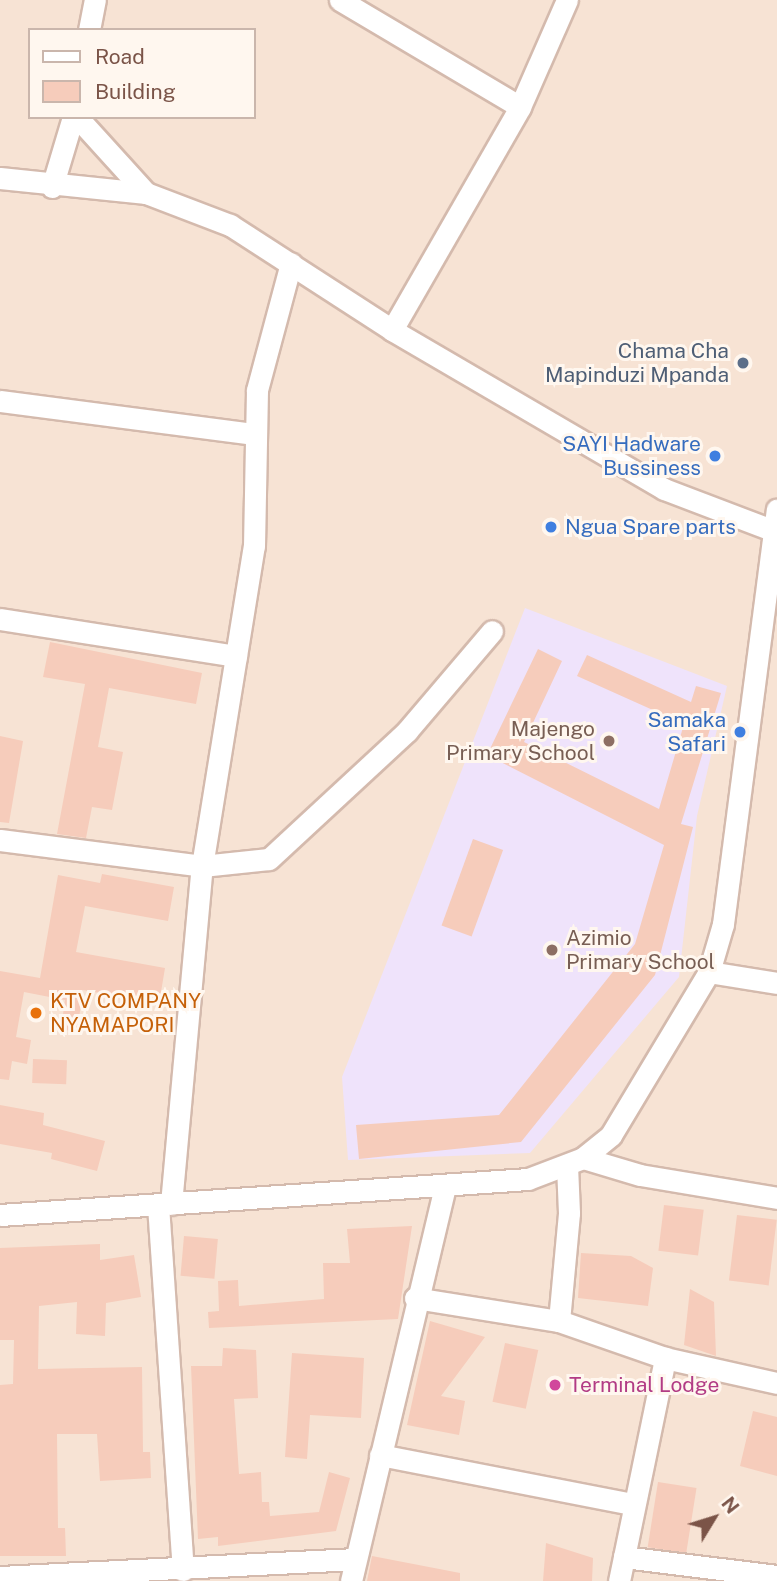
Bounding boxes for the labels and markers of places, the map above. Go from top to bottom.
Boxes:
place label: Chama Cha Mapinduzi Mpanda [545,338,729,388]
marker: Chama Cha Mapinduzi Mpanda [735,355,751,371]
place label: SAYI Hadware Bussiness [562,431,701,481]
marker: SAYI Hadware Bussiness [707,448,723,464]
place label: Ngua Spare parts [565,514,736,540]
marker: Ngua Spare parts [543,519,559,535]
place label: Samaka Safari [648,707,726,757]
place label: Majengo Primary School [446,716,595,766]
marker: Samaka Safari [732,724,748,740]
marker: Majengo Primary School [601,733,617,749]
place label: Azimio Primary School [566,925,715,975]
marker: Azimio Primary School [544,942,560,958]
place label: KTV COMPANY NYAMAPORI [50,988,201,1038]
marker: KTV COMPANY NYAMAPORI [28,1005,44,1021]
place label: Terminal Lodge [569,1372,719,1398]
marker: Terminal Lodge [547,1377,563,1393]

